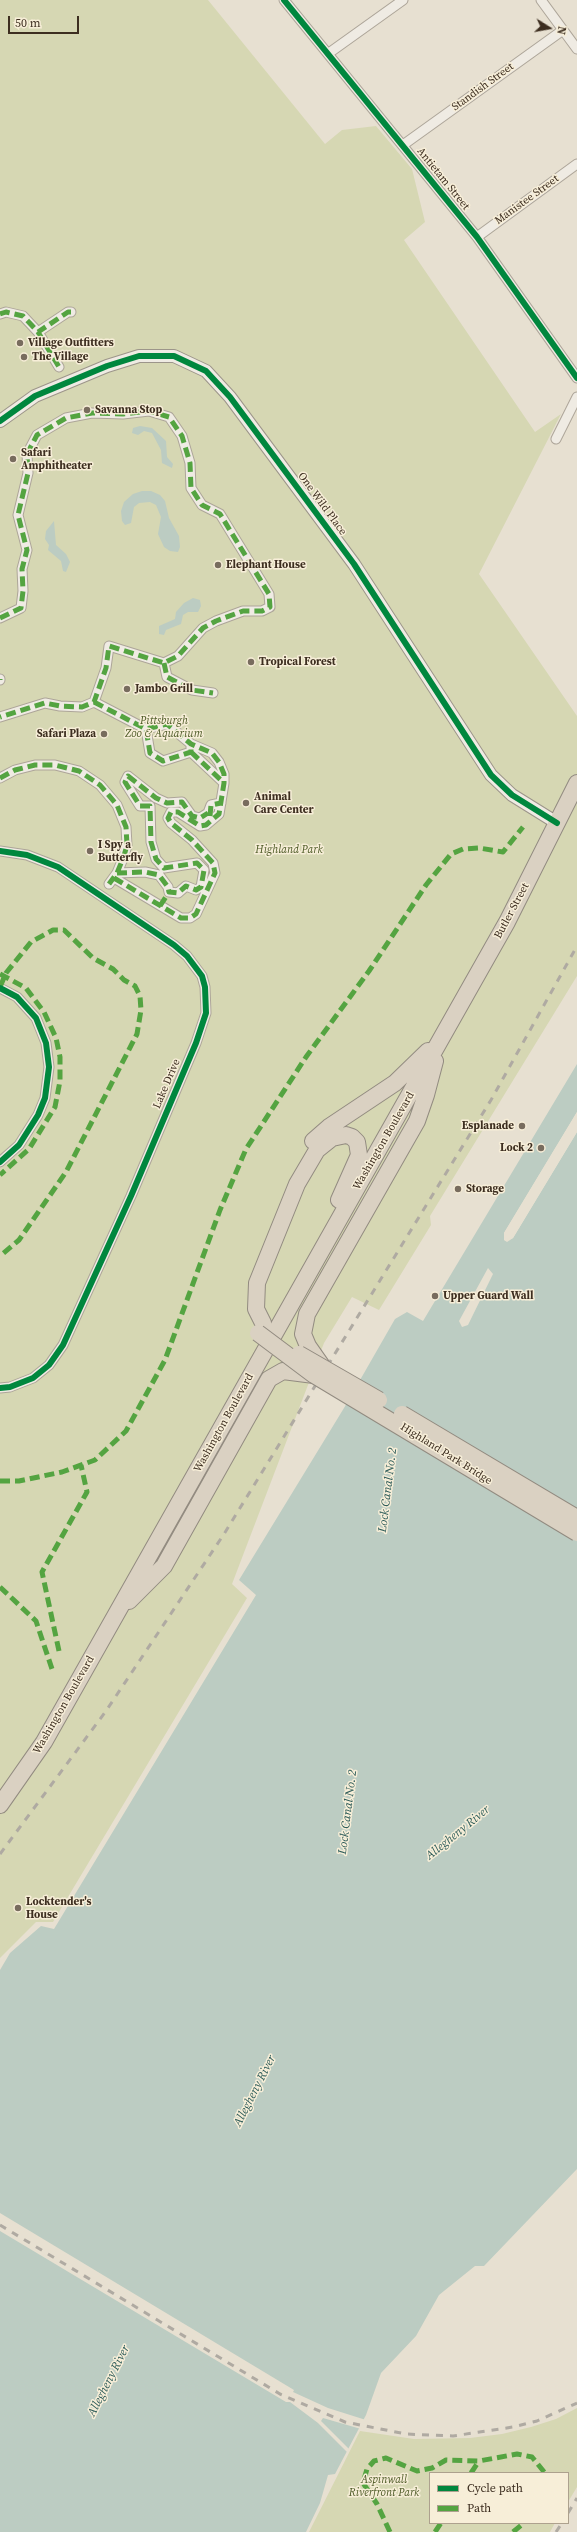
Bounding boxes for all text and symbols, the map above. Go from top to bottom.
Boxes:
scale bar [10,8,81,34]
north arrow [529,8,569,48]
text: 50 m [15,15,41,31]
text: N [553,25,569,36]
street label: Standish Street [450,60,516,114]
street label: Antietam Street [414,145,472,213]
street label: Manistee Street [492,172,562,228]
place label: Village Outfitters [28,336,114,350]
marker: Village Outfitters [15,338,25,348]
place label: The Village [32,350,88,364]
marker: The Village [19,352,29,362]
place label: Savanna Stop [95,403,162,417]
marker: Savanna Stop [82,405,92,415]
place label: Safari Amphitheater [21,446,92,472]
marker: Safari Amphitheater [8,454,18,464]
street label: One Wild Place [295,470,349,538]
place label: Elephant House [226,558,306,572]
marker: Elephant House [213,560,223,570]
place label: Tropical Forest [259,655,336,669]
marker: Tropical Forest [246,657,256,667]
place label: Jambo Grill [135,682,193,696]
marker: Jambo Grill [122,684,132,694]
park label: Pittsburgh Zoo & Aquarium [125,714,203,740]
place label: Safari Plaza [37,727,96,741]
marker: Safari Plaza [99,729,109,739]
place label: Animal Care Center [254,790,314,816]
marker: Animal Care Center [241,798,251,808]
place label: I Spy a Butterfly [98,838,143,864]
park label: Highland Park [255,843,323,857]
marker: I Spy a Butterfly [85,846,95,856]
street label: Butler Street [492,881,532,941]
street label: Lake Drive [151,1057,183,1111]
street label: Washington Boulevard [351,1090,417,1192]
place label: Esplanade [462,1119,514,1133]
marker: Esplanade [517,1121,527,1131]
place label: Lock 2 [500,1141,533,1155]
marker: Lock 2 [536,1143,546,1153]
place label: Storage [466,1182,504,1196]
marker: Storage [453,1184,463,1194]
place label: Upper Guard Wall [443,1289,534,1303]
marker: Upper Guard Wall [430,1291,440,1301]
street label: Washington Boulevard [191,1371,257,1475]
street label: Highland Park Bridge [398,1420,494,1488]
water label: Lock Canal No. 2 [376,1447,400,1533]
street label: Washington Boulevard [31,1654,97,1756]
water label: Lock Canal No. 2 [336,1769,360,1855]
water label: Allegheny River [423,1803,493,1863]
place label: Locktender's House [26,1895,91,1921]
marker: Locktender's House [13,1903,23,1913]
water label: Allegheny River [231,2053,279,2129]
water label: Allegheny River [85,2343,133,2419]
legend [429,2472,569,2524]
park label: Aspinwall Riverfront Park [349,2473,419,2499]
text: Cycle path [467,2480,523,2496]
text: Path [467,2500,491,2516]

